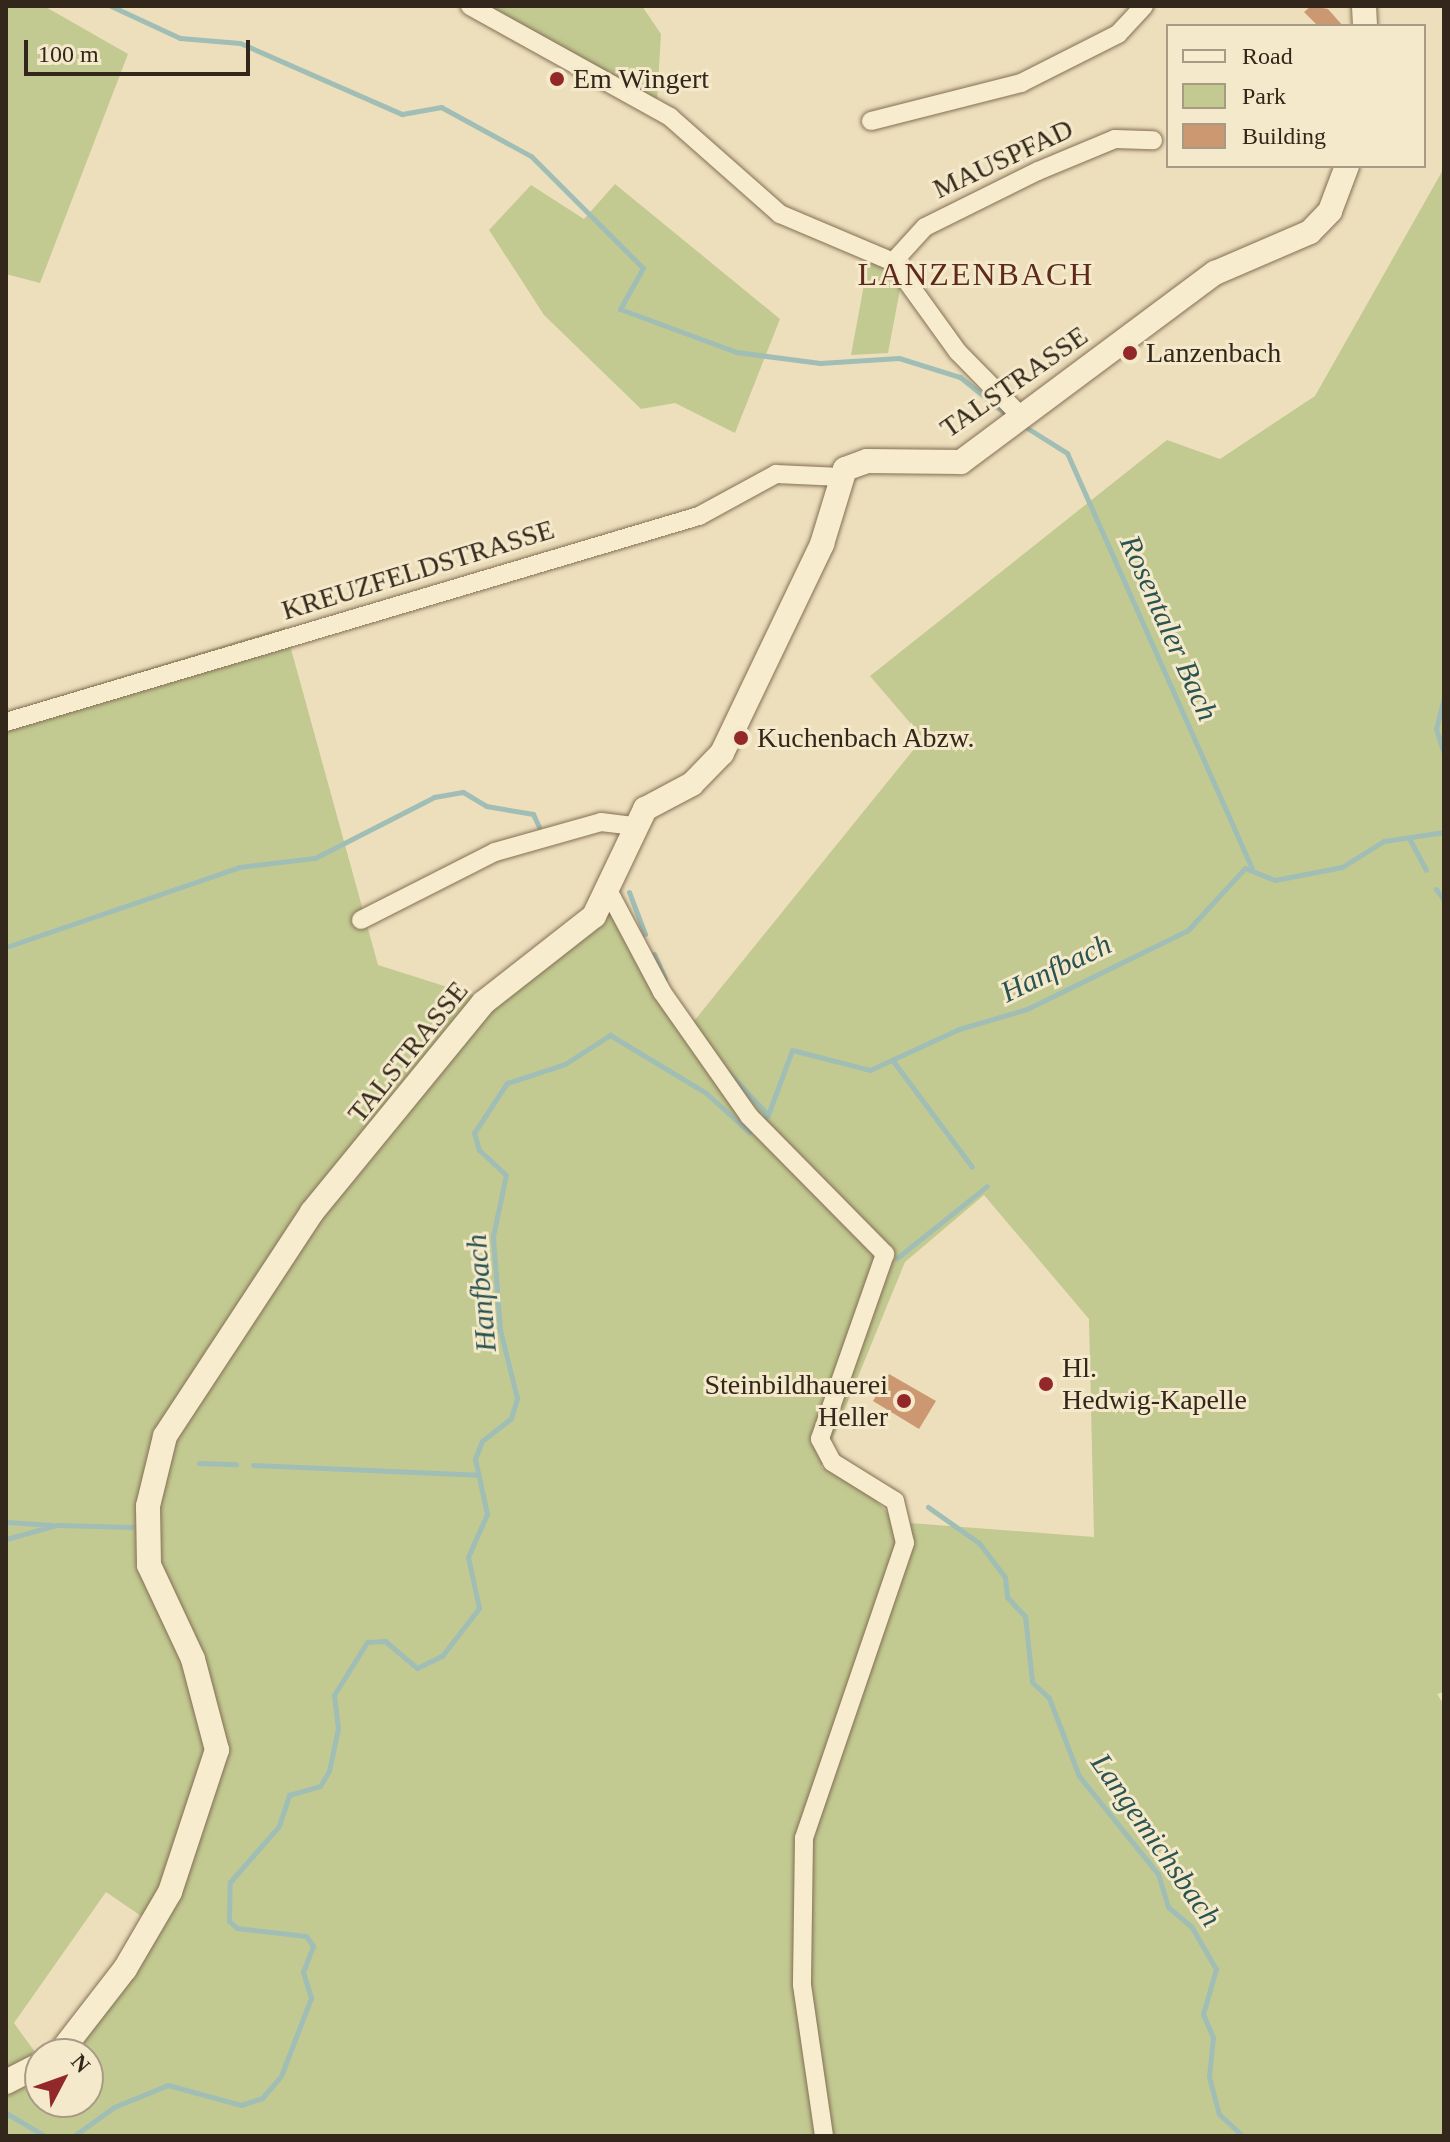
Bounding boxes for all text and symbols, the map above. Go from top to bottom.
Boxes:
scale bar [28,24,254,74]
legend [1166,24,1426,168]
text: 100 m [38,41,99,67]
text: Road [1242,43,1293,69]
place label: Em Wingert [573,62,710,96]
marker: Em Wingert [548,70,566,88]
text: Park [1242,83,1286,109]
street label: MAUSPFAD [928,112,1078,206]
text: Building [1242,123,1326,149]
district label: LANZENBACH [858,255,1094,293]
street label: TALSTRASSE [934,319,1094,445]
place label: Lanzenbach [1146,336,1281,370]
marker: Lanzenbach [1121,344,1139,362]
street label: KREUZFELDSTRASSE [278,513,558,627]
water label: Rosentaler Bach [1112,530,1226,726]
place label: Kuchenbach Abzw. [757,721,976,755]
marker: Kuchenbach Abzw. [732,729,750,747]
water label: Hanfbach [995,926,1117,1010]
street label: TALSTRASSE [341,975,475,1129]
water label: Hanfbach [458,1232,504,1354]
place label: Hl. Hedwig-Kapelle [1062,1351,1247,1417]
place label: Steinbildhauerei Heller [704,1368,888,1434]
marker: Hl. Hedwig-Kapelle [1037,1375,1055,1393]
marker: Steinbildhauerei Heller [895,1392,913,1410]
water label: Langemichsbach [1083,1746,1229,1934]
north arrow [24,2038,104,2118]
text: N [66,2049,96,2077]

